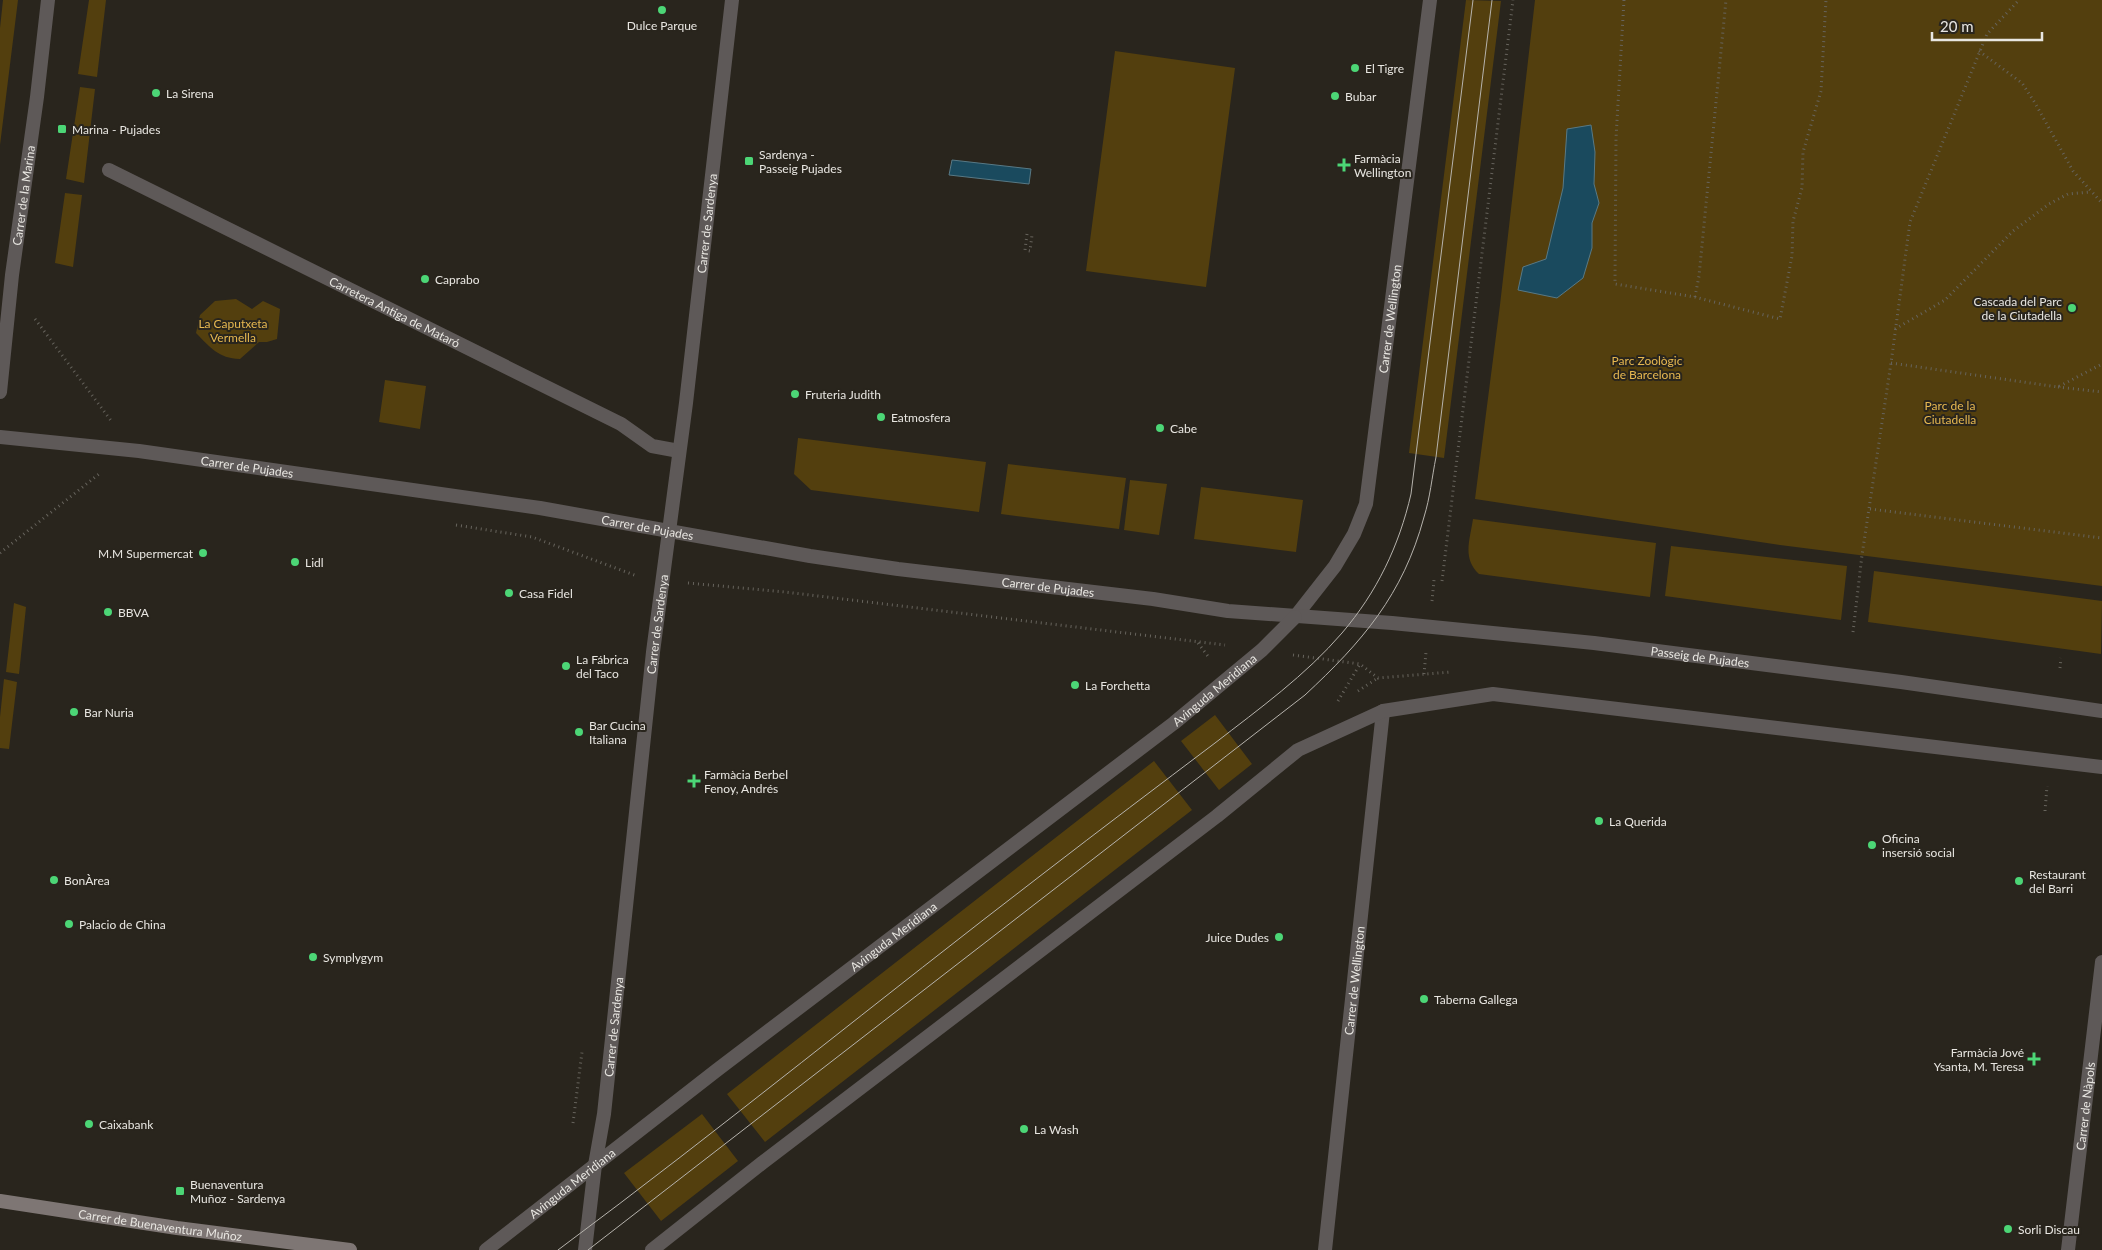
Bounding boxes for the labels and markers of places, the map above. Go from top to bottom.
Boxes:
marker: Dulce Parque [656,4,668,16]
place label: Dulce Parque [627,18,697,33]
place label: El Tigre [1365,61,1404,76]
marker: El Tigre [1349,62,1361,74]
place label: La Sirena [166,86,214,101]
marker: La Sirena [150,87,162,99]
place label: Bubar [1345,89,1377,104]
marker: Bubar [1329,90,1341,102]
place label: Marina - Pujades [72,122,160,137]
marker: Marina - Pujades [56,123,68,135]
place label: Sardenya - Passeig Pujades [759,147,842,176]
place label: Farmàcia Wellington [1354,151,1411,180]
marker: Sardenya - Passeig Pujades [743,155,755,167]
marker: Farmàcia Wellington [1338,159,1350,171]
place label: Caprabo [435,272,480,287]
marker: Caprabo [419,273,431,285]
place label: Cascada del Parc de la Ciutadella [1974,294,2062,323]
marker: Cascada del Parc de la Ciutadella [2066,302,2078,314]
place label: Fruteria Judith [805,387,881,402]
marker: Fruteria Judith [789,388,801,400]
place label: Eatmosfera [891,410,951,425]
marker: Eatmosfera [875,411,887,423]
place label: Cabe [1170,421,1197,436]
marker: Cabe [1154,422,1166,434]
place label: M.M Supermercat [98,546,194,561]
marker: M.M Supermercat [197,547,209,559]
place label: Lidl [305,555,324,570]
marker: Lidl [289,556,301,568]
place label: Casa Fidel [519,586,573,601]
marker: Casa Fidel [503,587,515,599]
place label: BBVA [118,605,150,620]
marker: BBVA [102,606,114,618]
place label: La Fábrica del Taco [576,652,629,681]
marker: La Fábrica del Taco [560,660,572,672]
place label: La Forchetta [1085,678,1150,693]
marker: La Forchetta [1069,679,1081,691]
place label: Bar Nuria [84,705,134,720]
marker: Bar Nuria [68,706,80,718]
place label: Bar Cucina Italiana [589,718,646,747]
marker: Bar Cucina Italiana [573,726,585,738]
place label: Farmàcia Berbel Fenoy, Andrés [704,767,788,796]
marker: Farmàcia Berbel Fenoy, Andrés [688,775,700,787]
place label: La Querida [1609,814,1667,829]
marker: La Querida [1593,815,1605,827]
place label: Oficina insersió social [1882,831,1955,860]
marker: Oficina insersió social [1866,839,1878,851]
place label: Restaurant del Barri [2029,867,2086,896]
place label: BonÀrea [64,873,110,888]
marker: BonÀrea [48,874,60,886]
marker: Restaurant del Barri [2013,875,2025,887]
place label: Palacio de China [79,917,166,932]
marker: Palacio de China [63,918,75,930]
place label: Juice Dudes [1206,930,1269,945]
marker: Juice Dudes [1273,931,1285,943]
place label: Symplygym [323,950,383,965]
marker: Symplygym [307,951,319,963]
place label: Taberna Gallega [1434,992,1518,1007]
marker: Taberna Gallega [1418,993,1430,1005]
place label: Farmàcia Jové Ysanta, M. Teresa [1934,1045,2024,1074]
marker: Farmàcia Jové Ysanta, M. Teresa [2028,1053,2040,1065]
place label: Caixabank [99,1117,154,1132]
marker: Caixabank [83,1118,95,1130]
place label: La Wash [1034,1122,1079,1137]
marker: La Wash [1018,1123,1030,1135]
place label: Buenaventura Muñoz - Sardenya [190,1177,285,1206]
marker: Buenaventura Muñoz - Sardenya [174,1185,186,1197]
place label: Sorli Discau [2018,1222,2080,1237]
marker: Sorli Discau [2002,1223,2014,1235]

